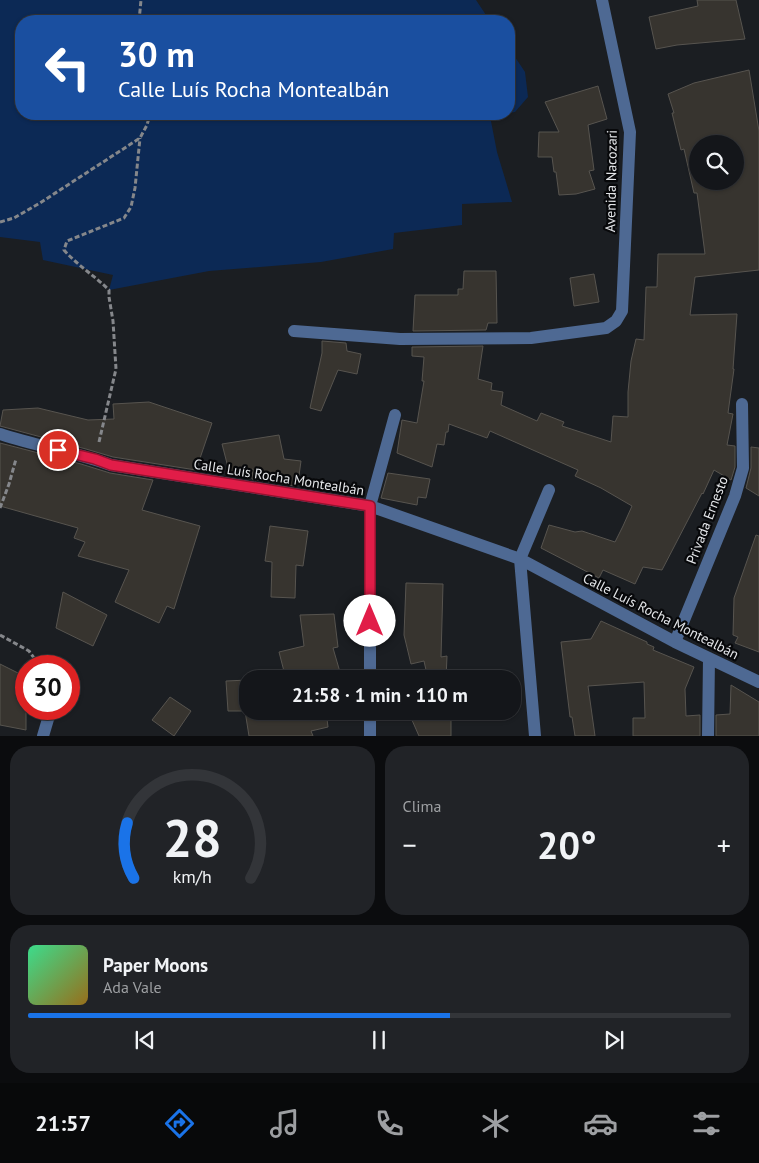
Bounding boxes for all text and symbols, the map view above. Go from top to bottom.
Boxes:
text: 30 m [118,31,195,77]
icon: left [35,35,100,100]
text: Calle Luís Rocha Montealbán [118,75,389,103]
street label: Avenida Nacozari [601,130,621,232]
map controls [689,135,744,190]
button: search [689,135,744,190]
pin [37,429,79,471]
icon: arrive [44,436,72,464]
street label: Calle Luís Rocha Montealbán [192,455,366,499]
street label: Privada Ernesto [682,473,732,567]
street label: Calle Luís Rocha Montealbán [580,569,742,663]
position arrow [343,594,395,646]
speed limit sign: 30 [15,655,80,720]
text: 21:58 · 1 min · 110 m [292,683,468,707]
text: Clima [403,796,442,816]
text: 28 [163,804,222,871]
text: 20° [537,820,597,869]
text: − [403,826,417,863]
text: + [717,826,731,863]
text: km/h [173,865,212,888]
text: Paper Moons [103,953,208,977]
text: Ada Vale [103,977,162,997]
icon: previous [131,1026,159,1054]
icon: pause [365,1026,393,1054]
icon: next [600,1026,628,1054]
icon: directions [162,1106,197,1141]
icon: music [267,1106,302,1141]
icon: phone [372,1106,407,1141]
icon: climate [478,1106,513,1141]
icon: car [583,1106,618,1141]
icon: filters [689,1106,724,1141]
text: 21:57 [35,1109,91,1137]

